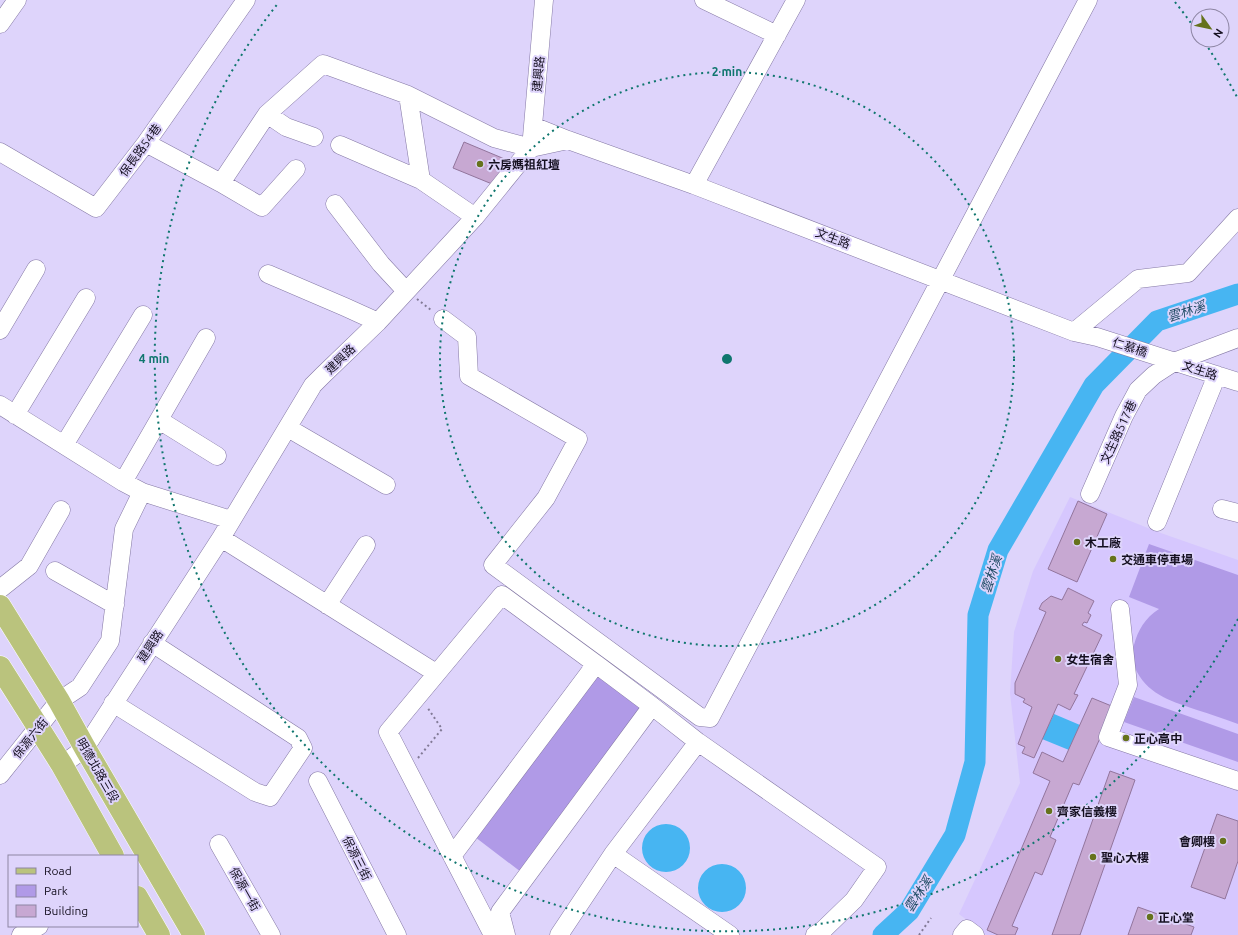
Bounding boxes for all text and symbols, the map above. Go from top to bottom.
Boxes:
north arrow [1190,8,1230,48]
text: N [1211,27,1226,40]
street label: 建興路 [530,55,546,93]
text: 2 min [712,65,742,78]
street label: 保長路54巷 [117,121,163,179]
place label: 六房媽祖紅壇 [488,158,560,171]
marker: 六房媽祖紅壇 [475,159,485,169]
street label: 文生路 [814,225,852,251]
water label: 雲林溪 [1165,298,1209,324]
street label: 仁慕橋 [1111,335,1149,359]
street label: 建興路 [323,342,357,376]
text: 4 min [139,352,169,365]
centre of rings [720,352,734,366]
street label: 文生路 [1181,358,1219,382]
street label: 文生路517巷 [1098,398,1138,466]
place label: 木工廠 [1085,536,1121,549]
marker: 木工廠 [1072,537,1082,547]
water label: 雲林溪 [978,551,1004,595]
place label: 交通車停車場 [1121,553,1193,566]
marker: 交通車停車場 [1108,554,1118,564]
street label: 建興路 [135,627,165,665]
place label: 女生宿舍 [1066,653,1114,666]
marker: 女生宿舍 [1053,654,1063,664]
street label: 保源六街 [10,715,50,761]
place label: 正心高中 [1134,732,1182,745]
marker: 正心高中 [1121,733,1131,743]
street label: 明德北路三段 [74,736,122,804]
place label: 齊家信義樓 [1057,805,1117,818]
marker: 齊家信義樓 [1044,806,1054,816]
street label: 保源三街 [340,834,374,882]
place label: 會卿樓 [1179,835,1215,848]
marker: 會卿樓 [1218,836,1228,846]
place label: 聖心大樓 [1101,851,1149,864]
marker: 聖心大樓 [1088,852,1098,862]
legend [8,855,138,927]
text: Road [44,864,72,877]
street label: 保源一街 [227,865,263,913]
water label: 雲林溪 [902,872,936,914]
text: Park [44,884,68,897]
text: Building [44,904,88,917]
place label: 正心堂 [1158,911,1194,924]
marker: 正心堂 [1145,912,1155,922]

